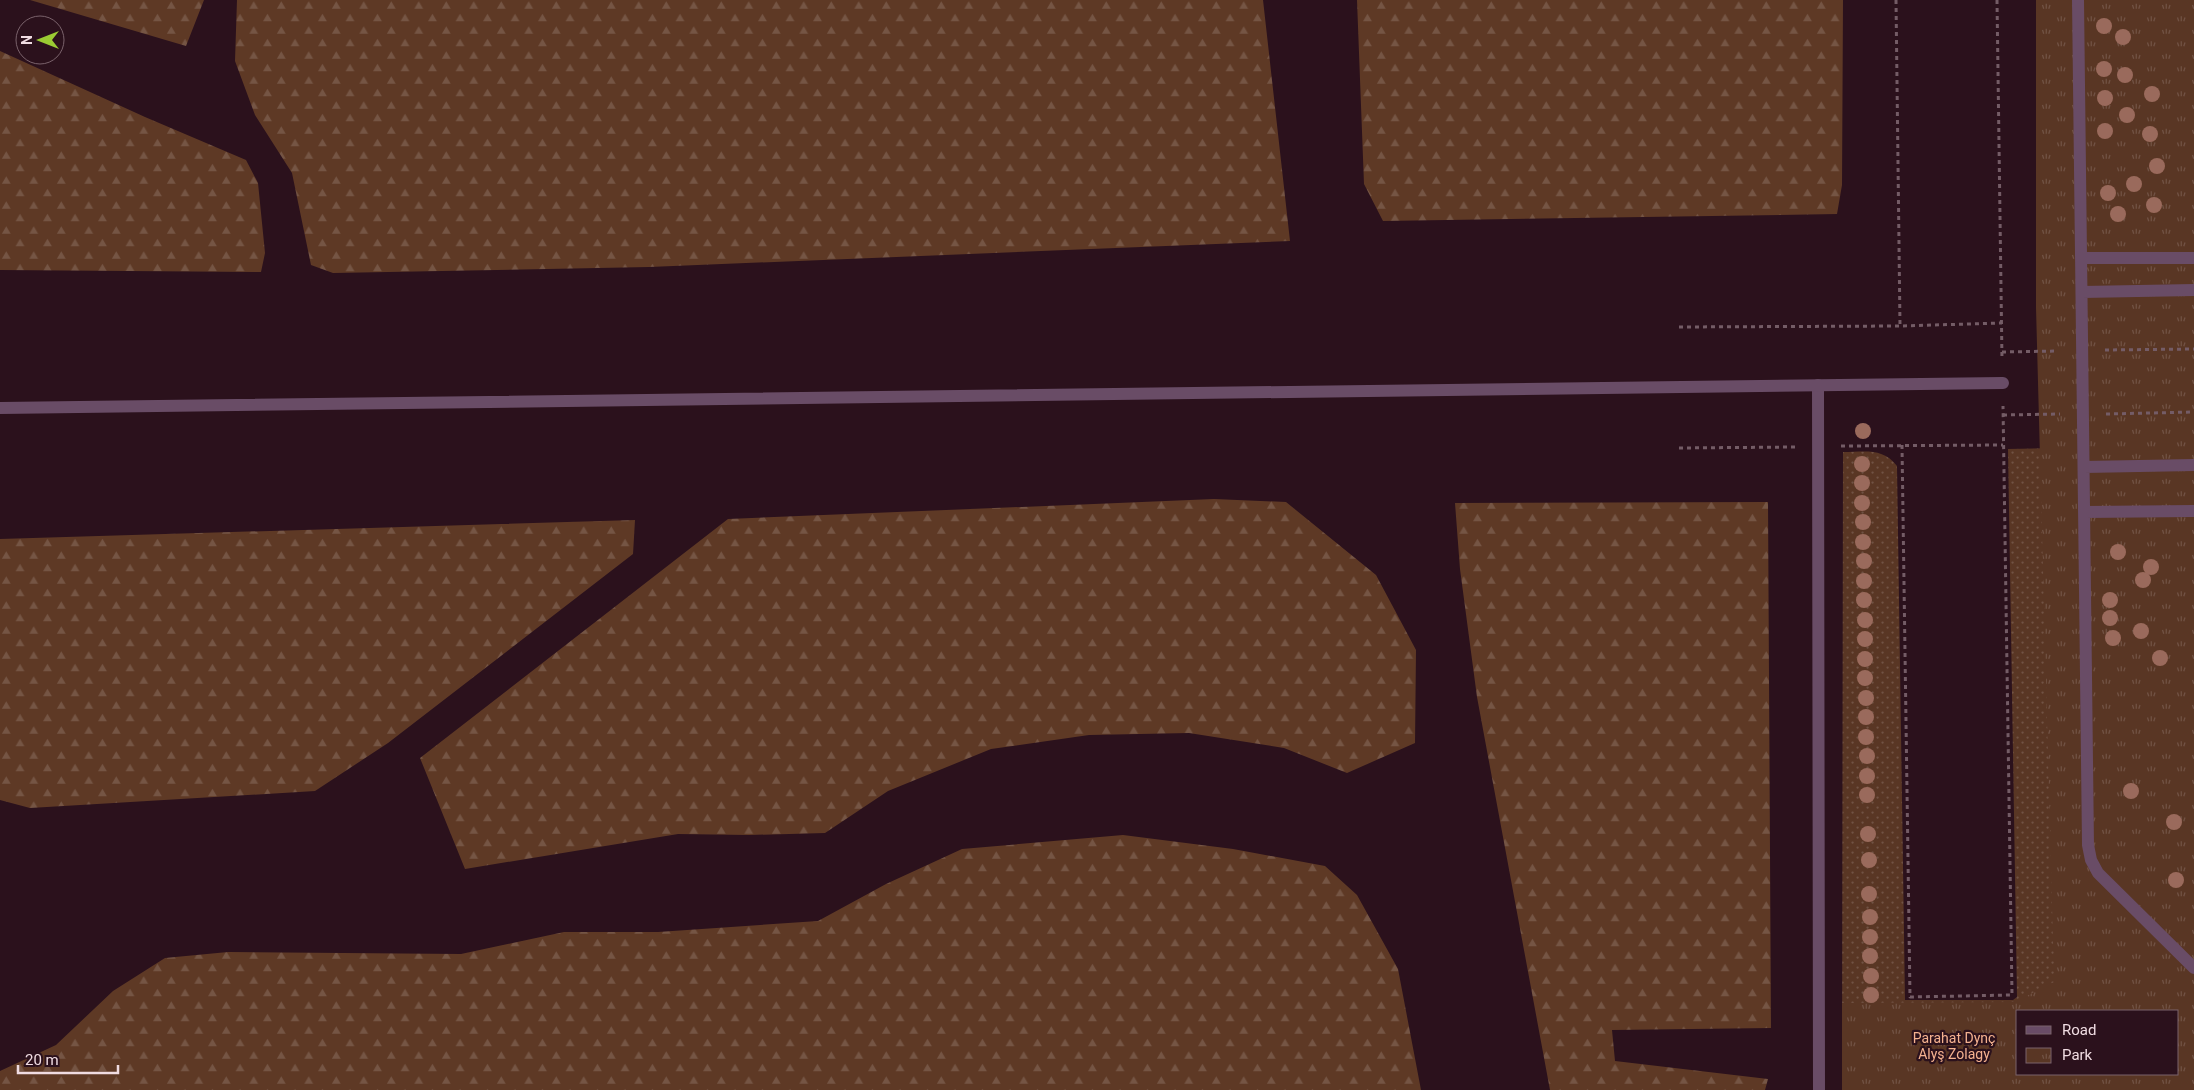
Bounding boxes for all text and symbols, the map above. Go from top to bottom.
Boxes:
north arrow [15,15,65,65]
text: N [19,35,35,45]
legend [2016,1010,2179,1075]
text: Road [2062,1021,2096,1039]
park label: Parahat Dynç Alyş Zolagy [1913,1030,1995,1062]
scale bar [18,1042,118,1074]
text: Park [2062,1046,2093,1064]
text: 20 m [25,1051,59,1069]

